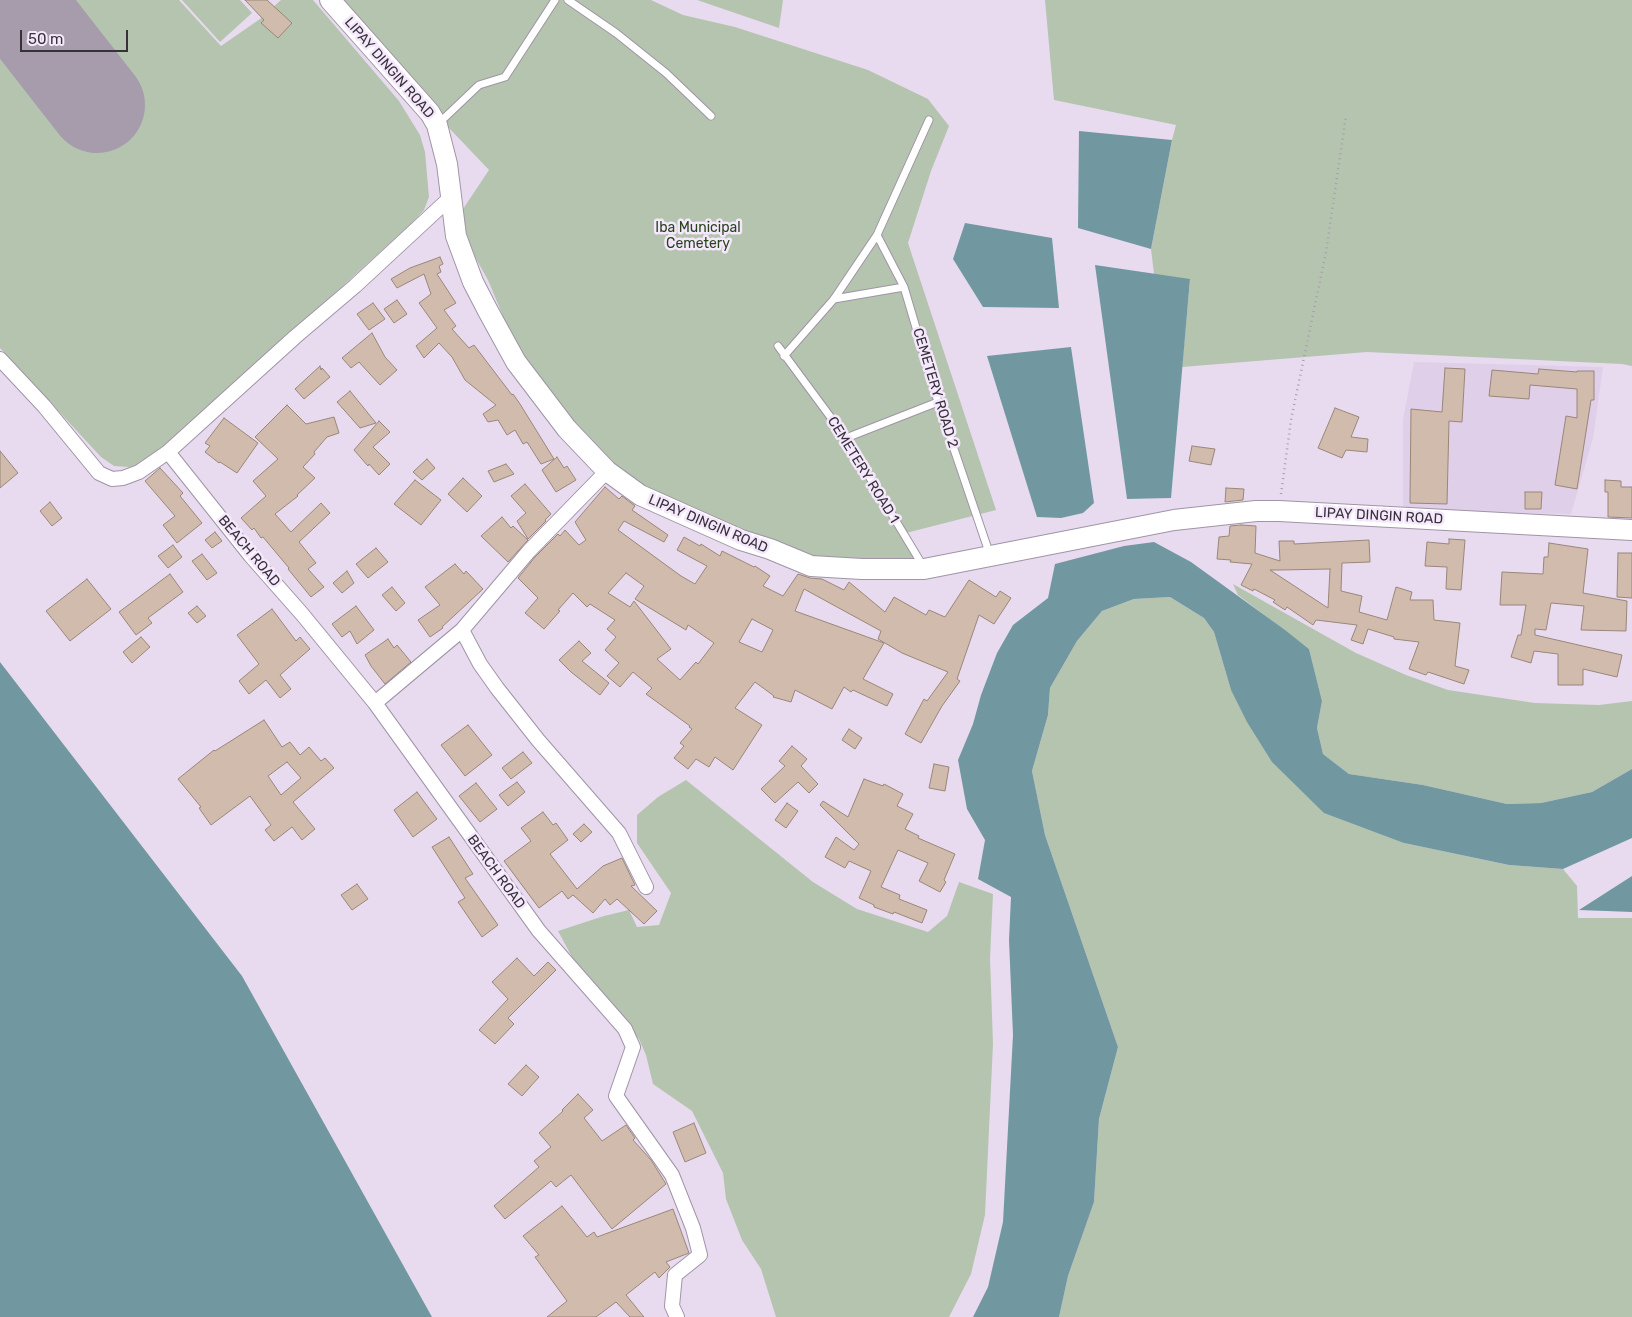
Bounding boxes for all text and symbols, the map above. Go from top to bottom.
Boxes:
street label: LIPAY DINGIN ROAD [341,14,437,122]
scale bar [22,20,130,52]
text: 50 m [28,30,63,48]
park label: Iba Municipal Cemetery [655,220,741,252]
street label: CEMETERY ROAD 2 [909,326,961,450]
street label: CEMETERY ROAD 1 [823,414,903,526]
street label: LIPAY DINGIN ROAD [646,491,770,557]
street label: LIPAY DINGIN ROAD [1315,504,1443,528]
street label: BEACH ROAD [215,512,283,590]
street label: BEACH ROAD [464,832,528,912]

